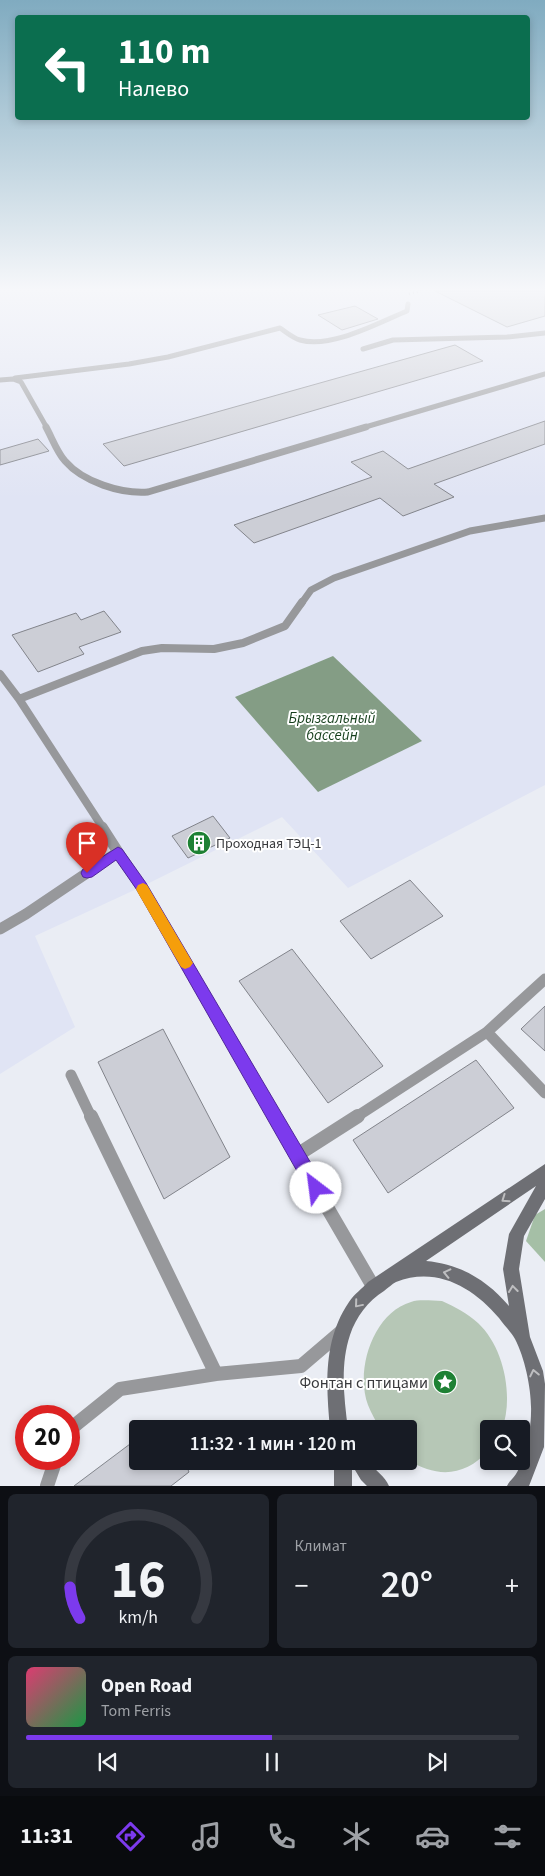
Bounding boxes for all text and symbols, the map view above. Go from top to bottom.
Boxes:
text: 110 m [118,27,210,77]
icon: left [35,35,100,100]
text: Налево [118,73,189,105]
water label: Брызгальный бассейн [289,708,376,746]
pin [66,822,108,873]
icon: arrive [73,829,101,857]
building icon: Проходная ТЭЦ-1 [186,830,212,856]
place label: Проходная ТЭЦ-1 [216,834,321,854]
position arrow [289,1161,341,1213]
one-way arrow [501,1193,511,1202]
one-way arrow [443,1268,452,1279]
one-way arrow [508,1285,519,1293]
one-way arrow [355,1299,364,1308]
place icon: Фонтан с птицами [432,1369,458,1395]
one-way arrow [530,1369,540,1378]
place label: Фонтан с птицами [299,1372,428,1394]
speed limit sign: 20 [15,1405,80,1470]
map controls [480,1420,530,1470]
button: search [480,1420,530,1470]
text: 11:32 · 1 мин · 120 m [190,1431,356,1458]
text: Климат [295,1535,347,1557]
text: 16 [111,1544,166,1618]
text: 20° [381,1558,433,1612]
text: − [295,1566,308,1606]
text: + [505,1566,519,1606]
text: km/h [118,1605,158,1630]
text: Open Road [101,1673,192,1700]
text: Tom Ferris [101,1700,171,1722]
icon: previous [94,1748,122,1776]
icon: pause [258,1748,286,1776]
icon: next [423,1748,451,1776]
icon: directions [113,1819,148,1854]
icon: music [189,1819,224,1854]
icon: phone [264,1819,299,1854]
icon: climate [339,1819,374,1854]
icon: car [415,1819,450,1854]
icon: filters [490,1819,525,1854]
text: 11:31 [20,1820,73,1852]

